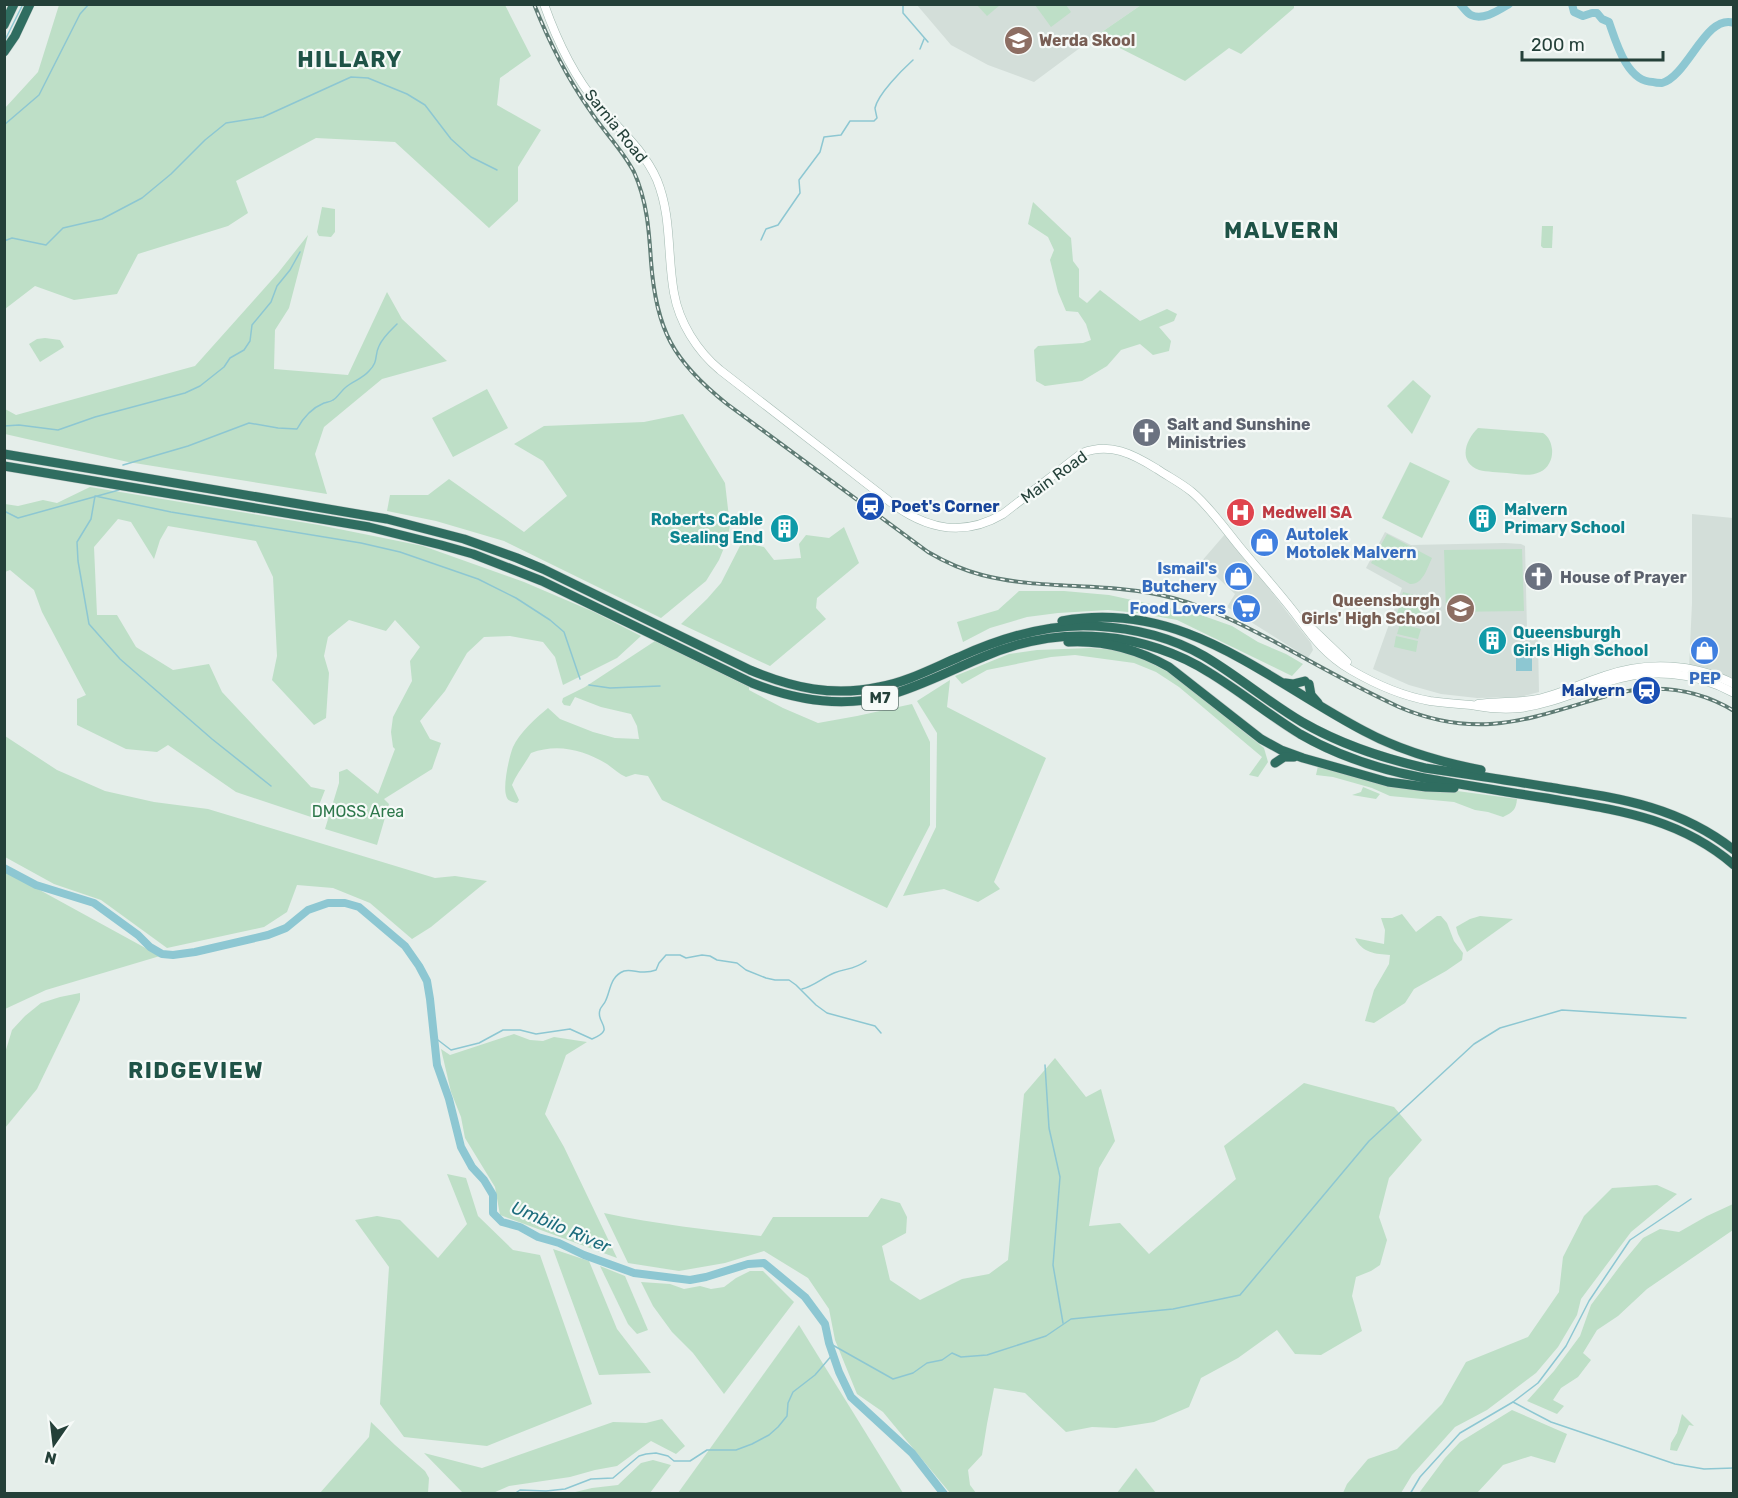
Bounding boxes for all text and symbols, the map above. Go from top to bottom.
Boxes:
school or university icon: Werda Skool [1002,24,1034,56]
scale bar [1522,24,1663,62]
place label: Werda Skool [1039,31,1135,50]
text: 200 m [1531,34,1585,56]
district label: HILLARY [297,46,403,73]
street label: Sarnia Road [581,85,651,167]
district label: MALVERN [1224,217,1340,244]
place label: Salt and Sunshine Ministries [1167,415,1311,452]
church icon: Salt and Sunshine Ministries [1130,417,1162,449]
street label: Main Road [1017,447,1091,507]
station icon: Poet's Corner [854,490,886,522]
hospital icon: Medwell SA [1225,496,1257,528]
place label: Poet's Corner [891,497,1000,516]
place label: Malvern Primary School [1504,500,1625,537]
building icon: Malvern Primary School [1467,502,1499,534]
place label: Medwell SA [1262,503,1353,522]
place label: Roberts Cable Sealing End [651,510,763,547]
building icon: Roberts Cable Sealing End [768,512,800,544]
place label: Autolek Motolek Malvern [1286,525,1417,562]
shop icon: Autolek Motolek Malvern [1249,527,1281,559]
place label: Ismail's Butchery [1142,559,1217,596]
shop icon: Ismail's Butchery [1222,561,1254,593]
church icon: House of Prayer [1523,561,1555,593]
place label: House of Prayer [1560,568,1687,587]
place label: Queensburgh Girls' High School [1301,591,1440,628]
supermarket icon: Food Lovers [1231,592,1263,624]
school or university icon: Queensburgh Girls' High School [1445,593,1477,625]
place label: Food Lovers [1129,599,1226,618]
place label: Queensburgh Girls High School [1513,623,1648,660]
building icon: Queensburgh Girls High School [1476,625,1508,657]
shop icon: PEP [1689,634,1721,666]
place label: PEP [1689,669,1721,688]
station icon: Malvern [1630,674,1662,706]
place label: Malvern [1561,681,1625,700]
road number: M7 [862,686,898,710]
park label: DMOSS Area [312,802,404,821]
district label: RIDGEVIEW [128,1057,264,1084]
water label: Umbilo River [508,1196,615,1258]
north arrow [24,1414,84,1474]
text: N [43,1447,58,1469]

